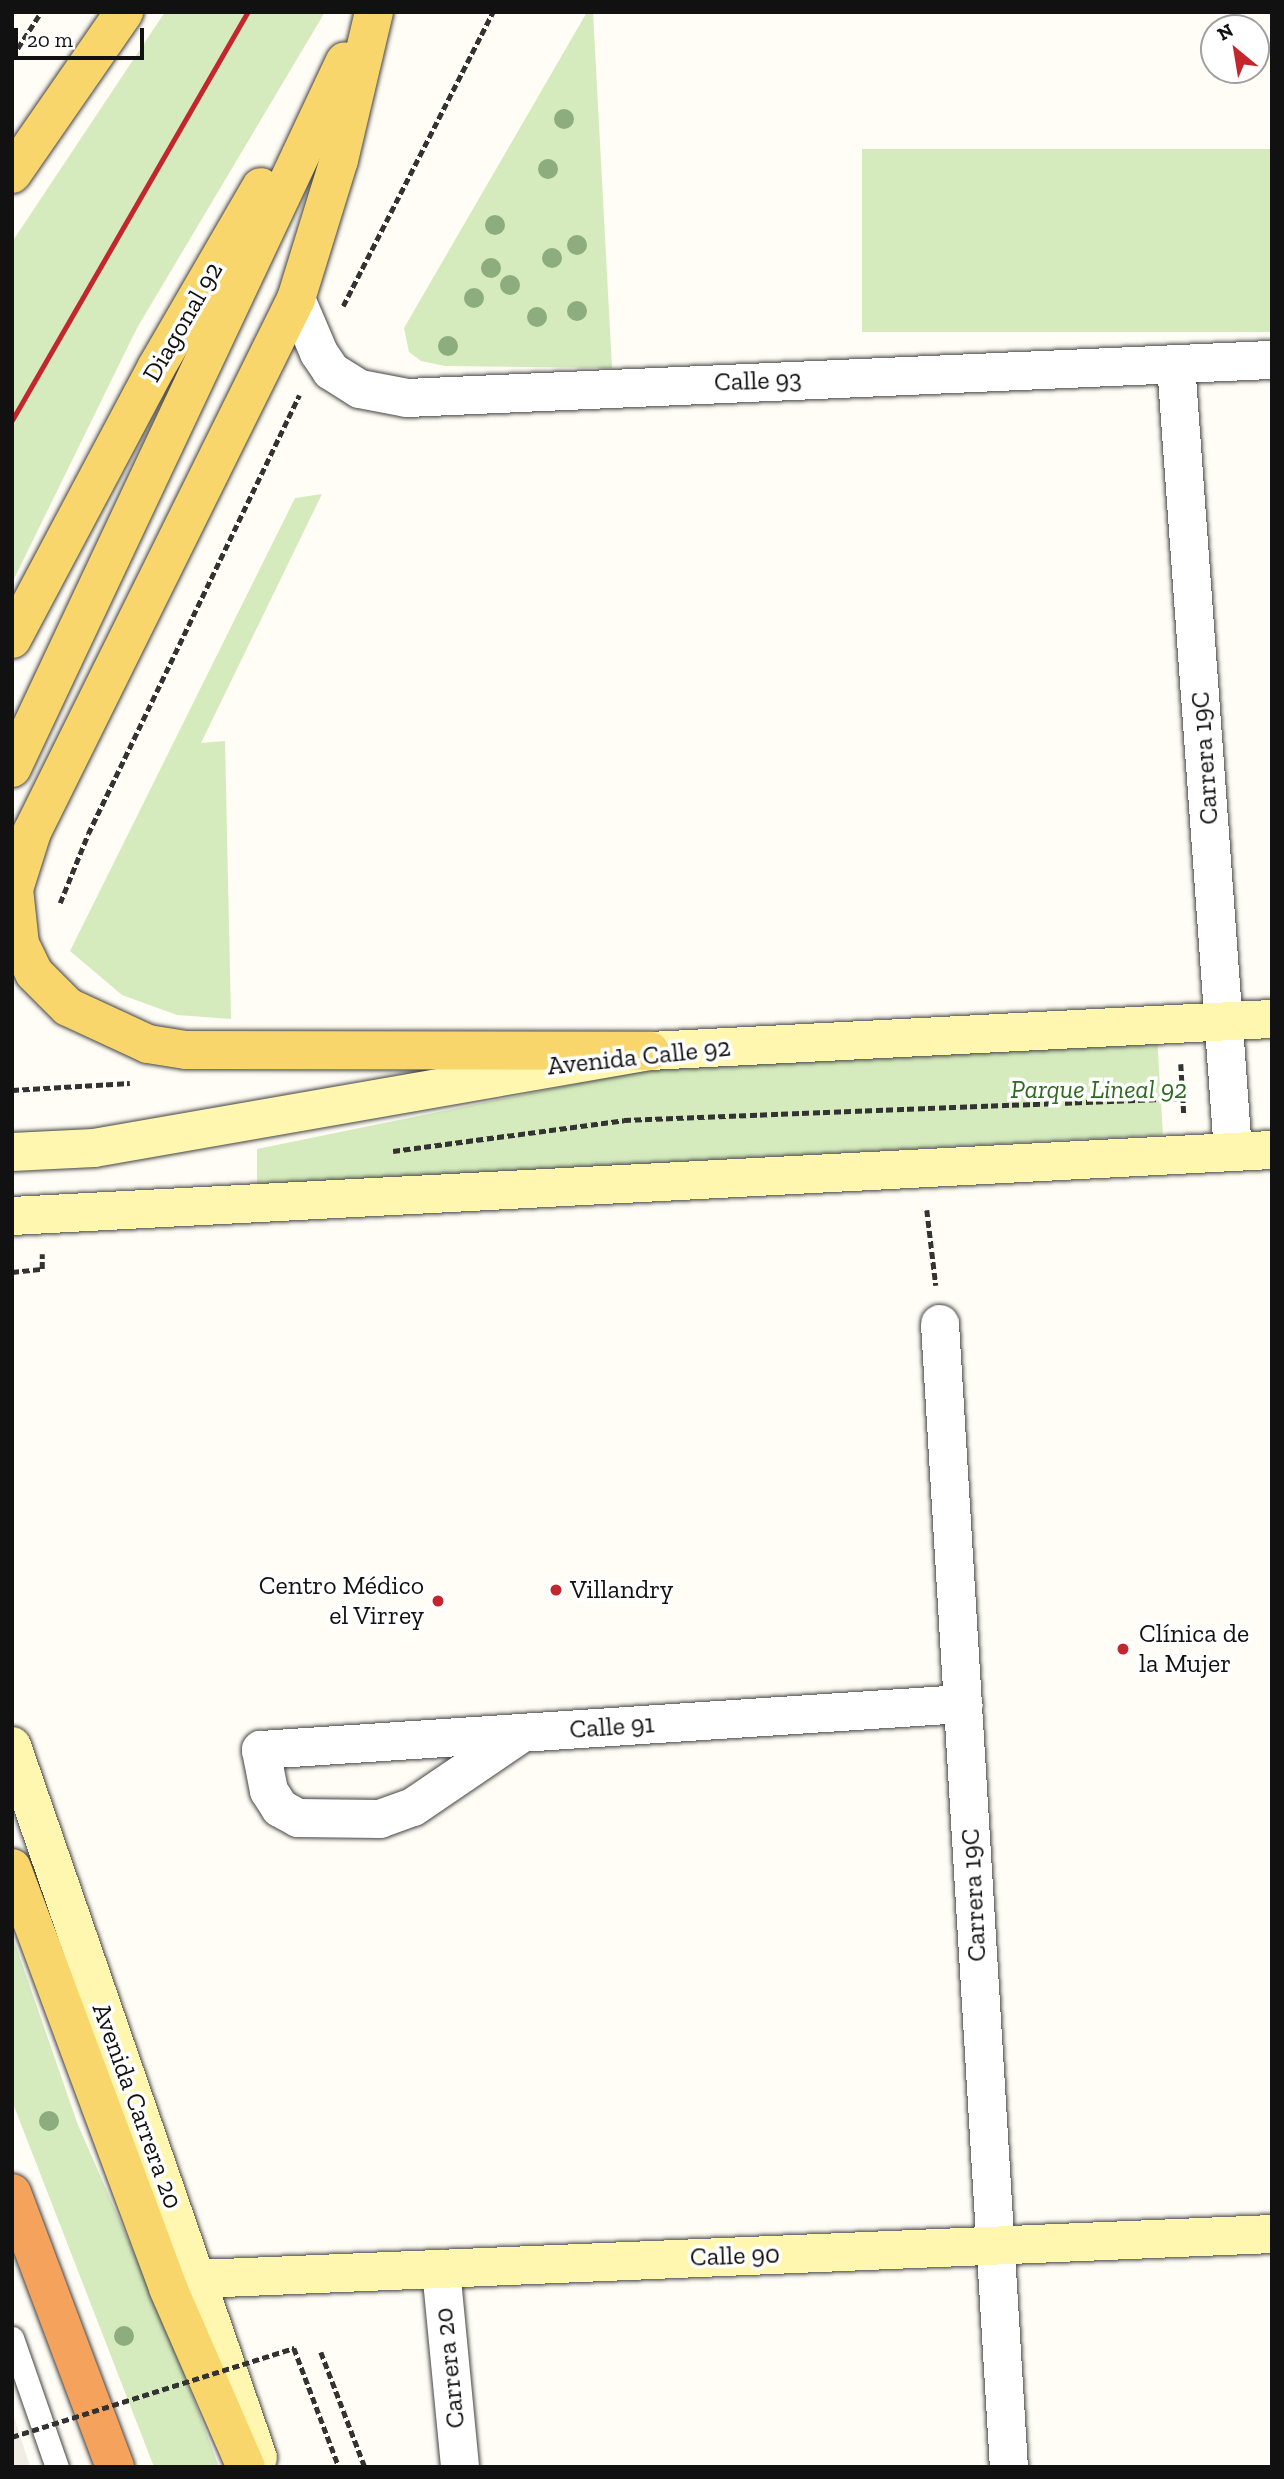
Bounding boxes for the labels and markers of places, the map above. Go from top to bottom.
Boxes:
place label: Centro Médico el Virrey [259,1570,424,1632]
place label: Villandry [570,1574,673,1606]
marker: Villandry [548,1582,564,1598]
marker: Centro Médico el Virrey [430,1593,446,1609]
place label: Clínica de la Mujer [1139,1618,1249,1680]
marker: Clínica de la Mujer [1113,1639,1133,1659]

